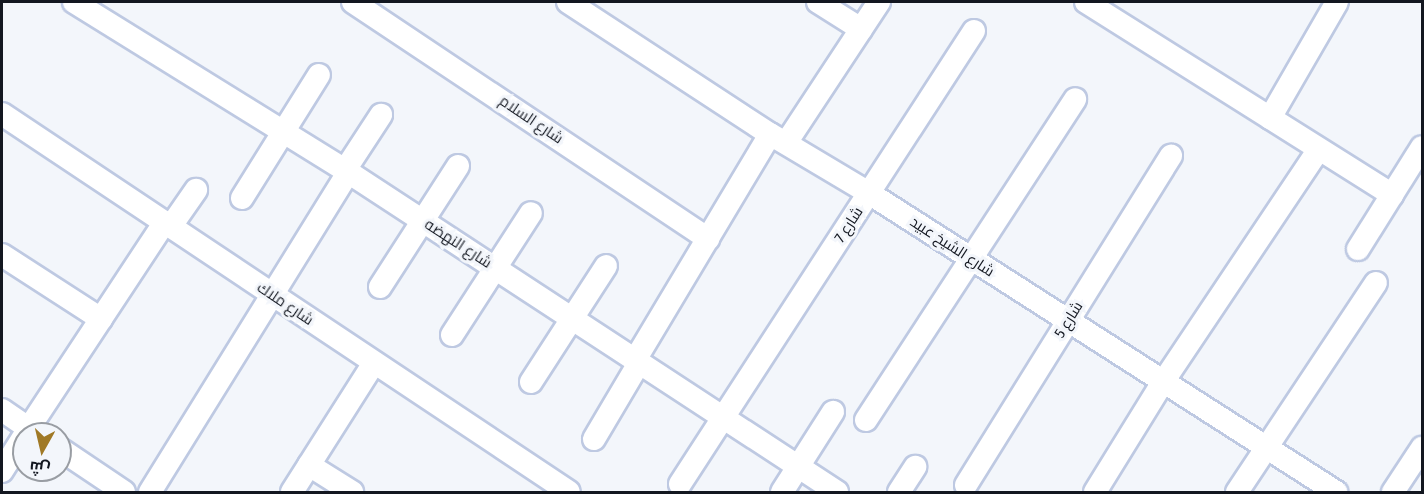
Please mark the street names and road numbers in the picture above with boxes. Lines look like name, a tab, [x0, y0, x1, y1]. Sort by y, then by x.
street label: شارع السلام	[496, 92, 566, 148]
street label: شارع 7	[831, 204, 867, 246]
street label: شارع الشيخ عبيد	[907, 213, 997, 281]
street label: شارع النهضه	[421, 216, 495, 272]
street label: شارع ملاك	[253, 279, 317, 329]
street label: شارع 5	[1051, 298, 1087, 342]

